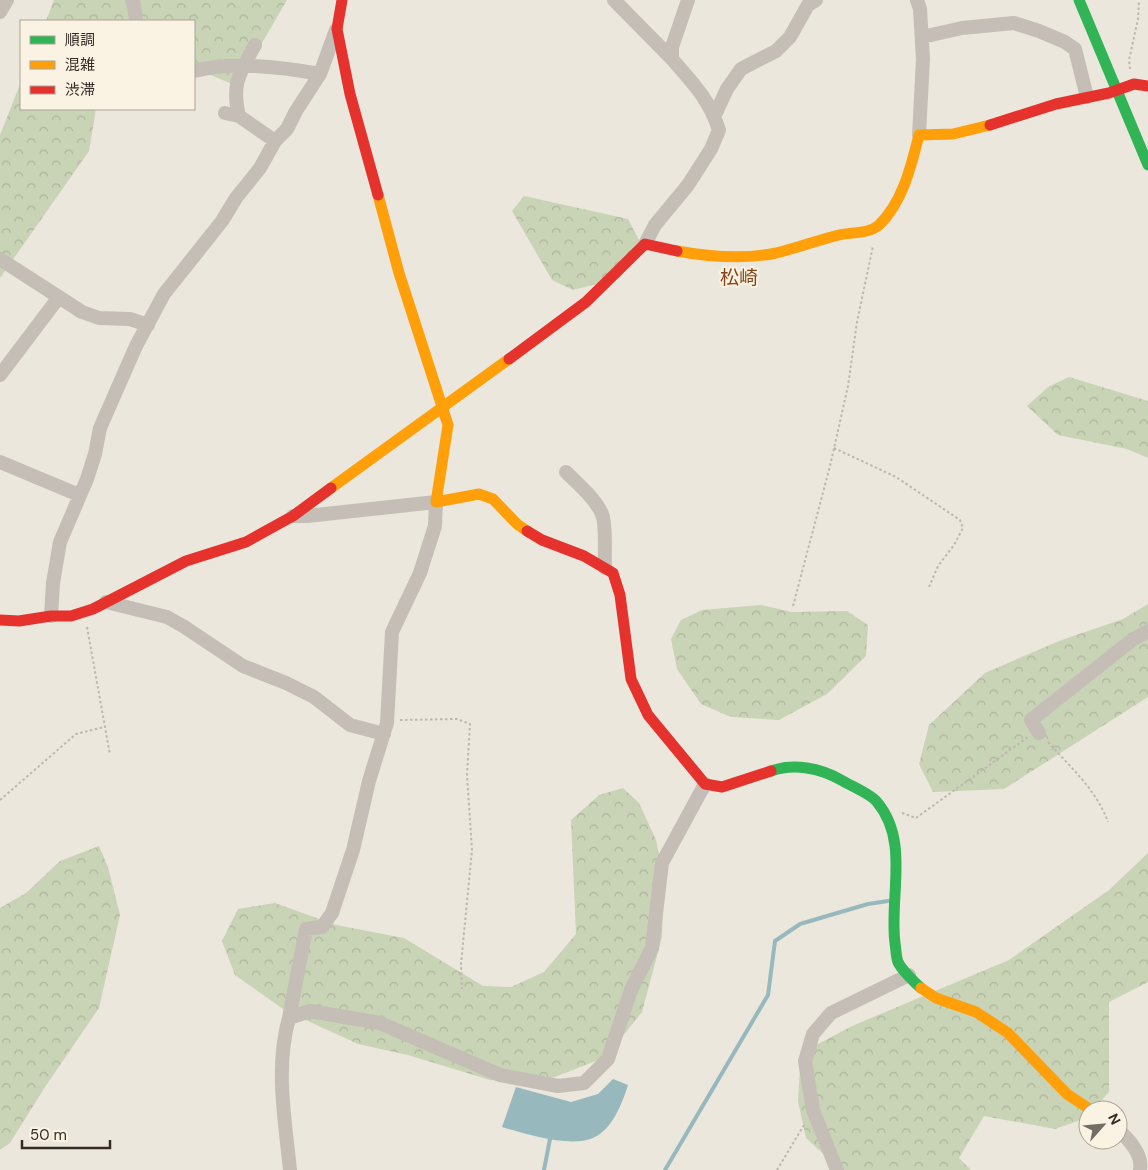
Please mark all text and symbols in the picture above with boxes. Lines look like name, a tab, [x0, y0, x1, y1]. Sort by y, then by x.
legend	[20, 20, 195, 110]
text: 順調	[65, 30, 95, 50]
text: 混雑	[65, 55, 95, 75]
text: 渋滞	[65, 80, 95, 100]
district label: 松崎	[720, 265, 758, 290]
north arrow	[1078, 1100, 1128, 1150]
text: N	[1104, 1110, 1125, 1128]
scale bar	[22, 1118, 110, 1150]
text: 50 m	[30, 1125, 67, 1145]

